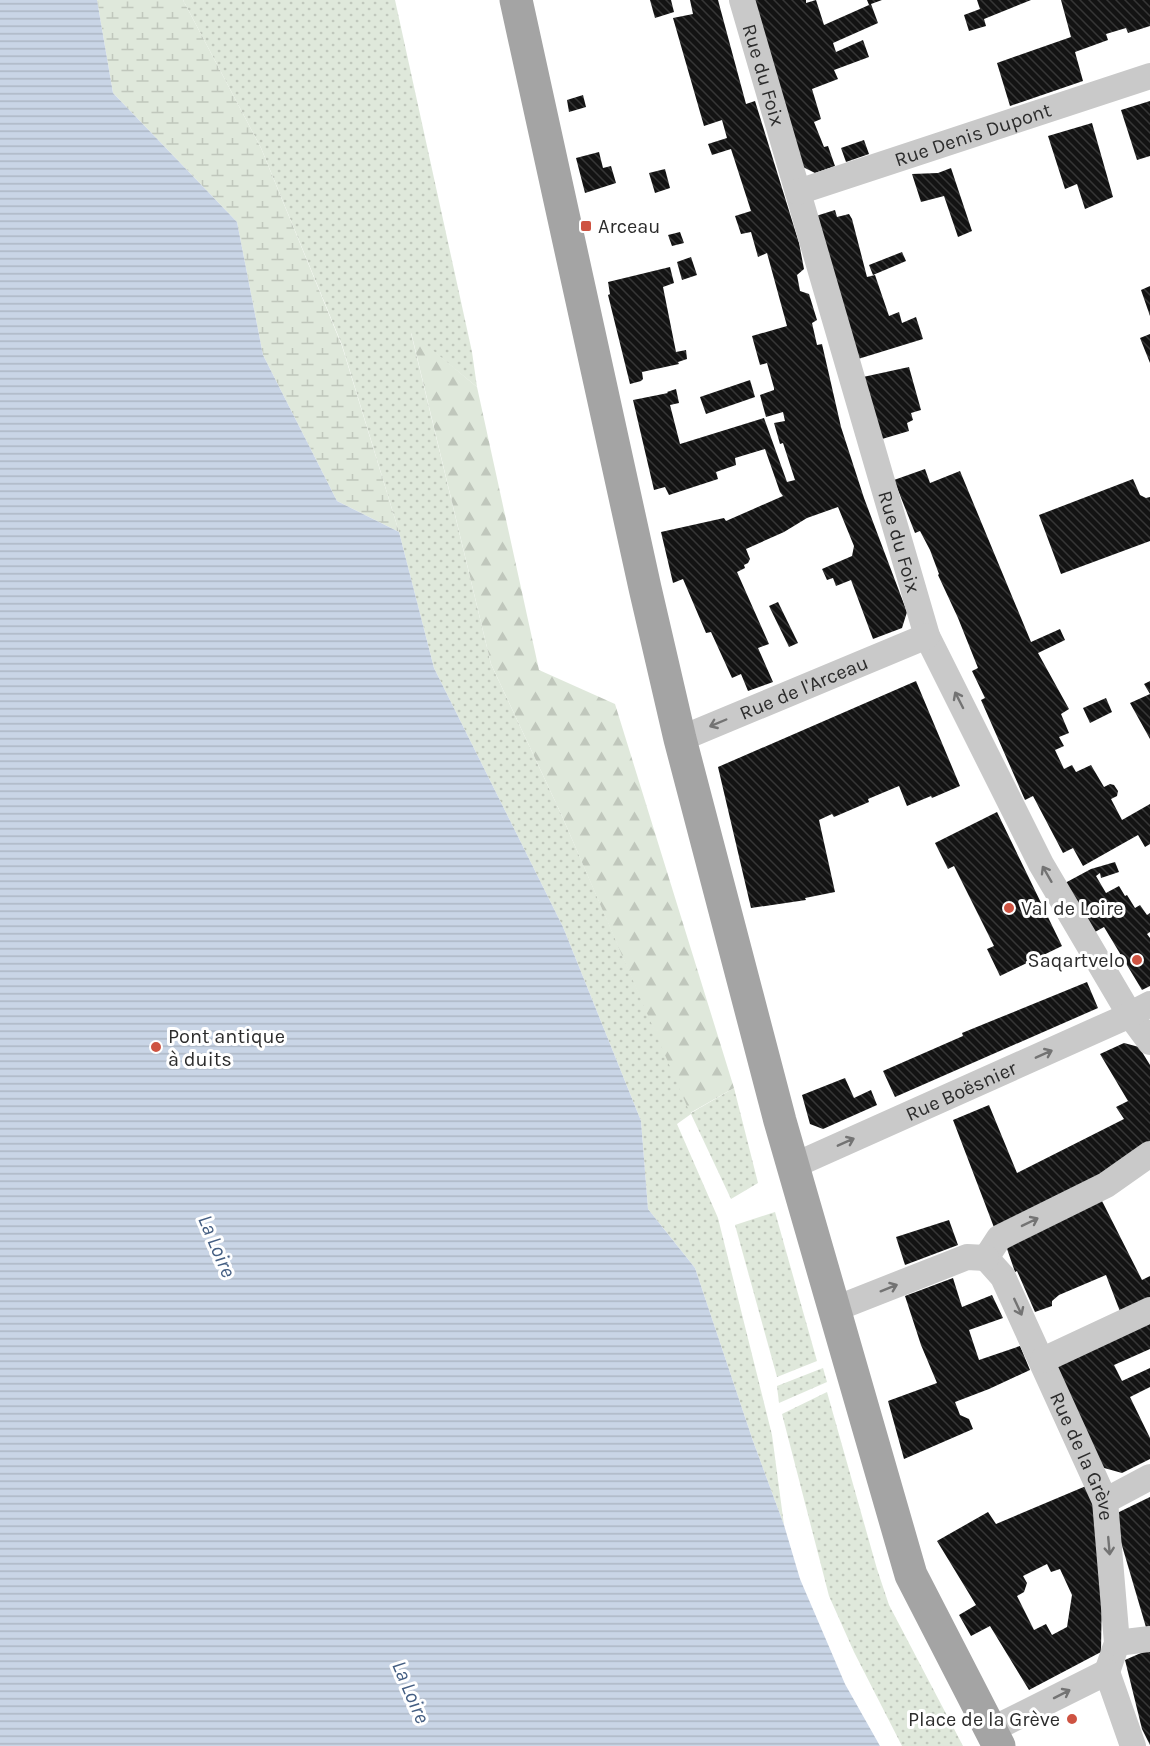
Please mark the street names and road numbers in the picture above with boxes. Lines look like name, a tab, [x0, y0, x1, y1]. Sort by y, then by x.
street label: Rue du Foix	[738, 21, 789, 129]
street label: Rue Denis Dupont	[892, 98, 1055, 171]
street label: Rue du Foix	[873, 488, 925, 595]
street label: Rue de l'Arceau	[736, 651, 872, 725]
street label: Rue Boësnier	[902, 1056, 1021, 1126]
street label: Rue de la Grève	[1045, 1388, 1118, 1522]

